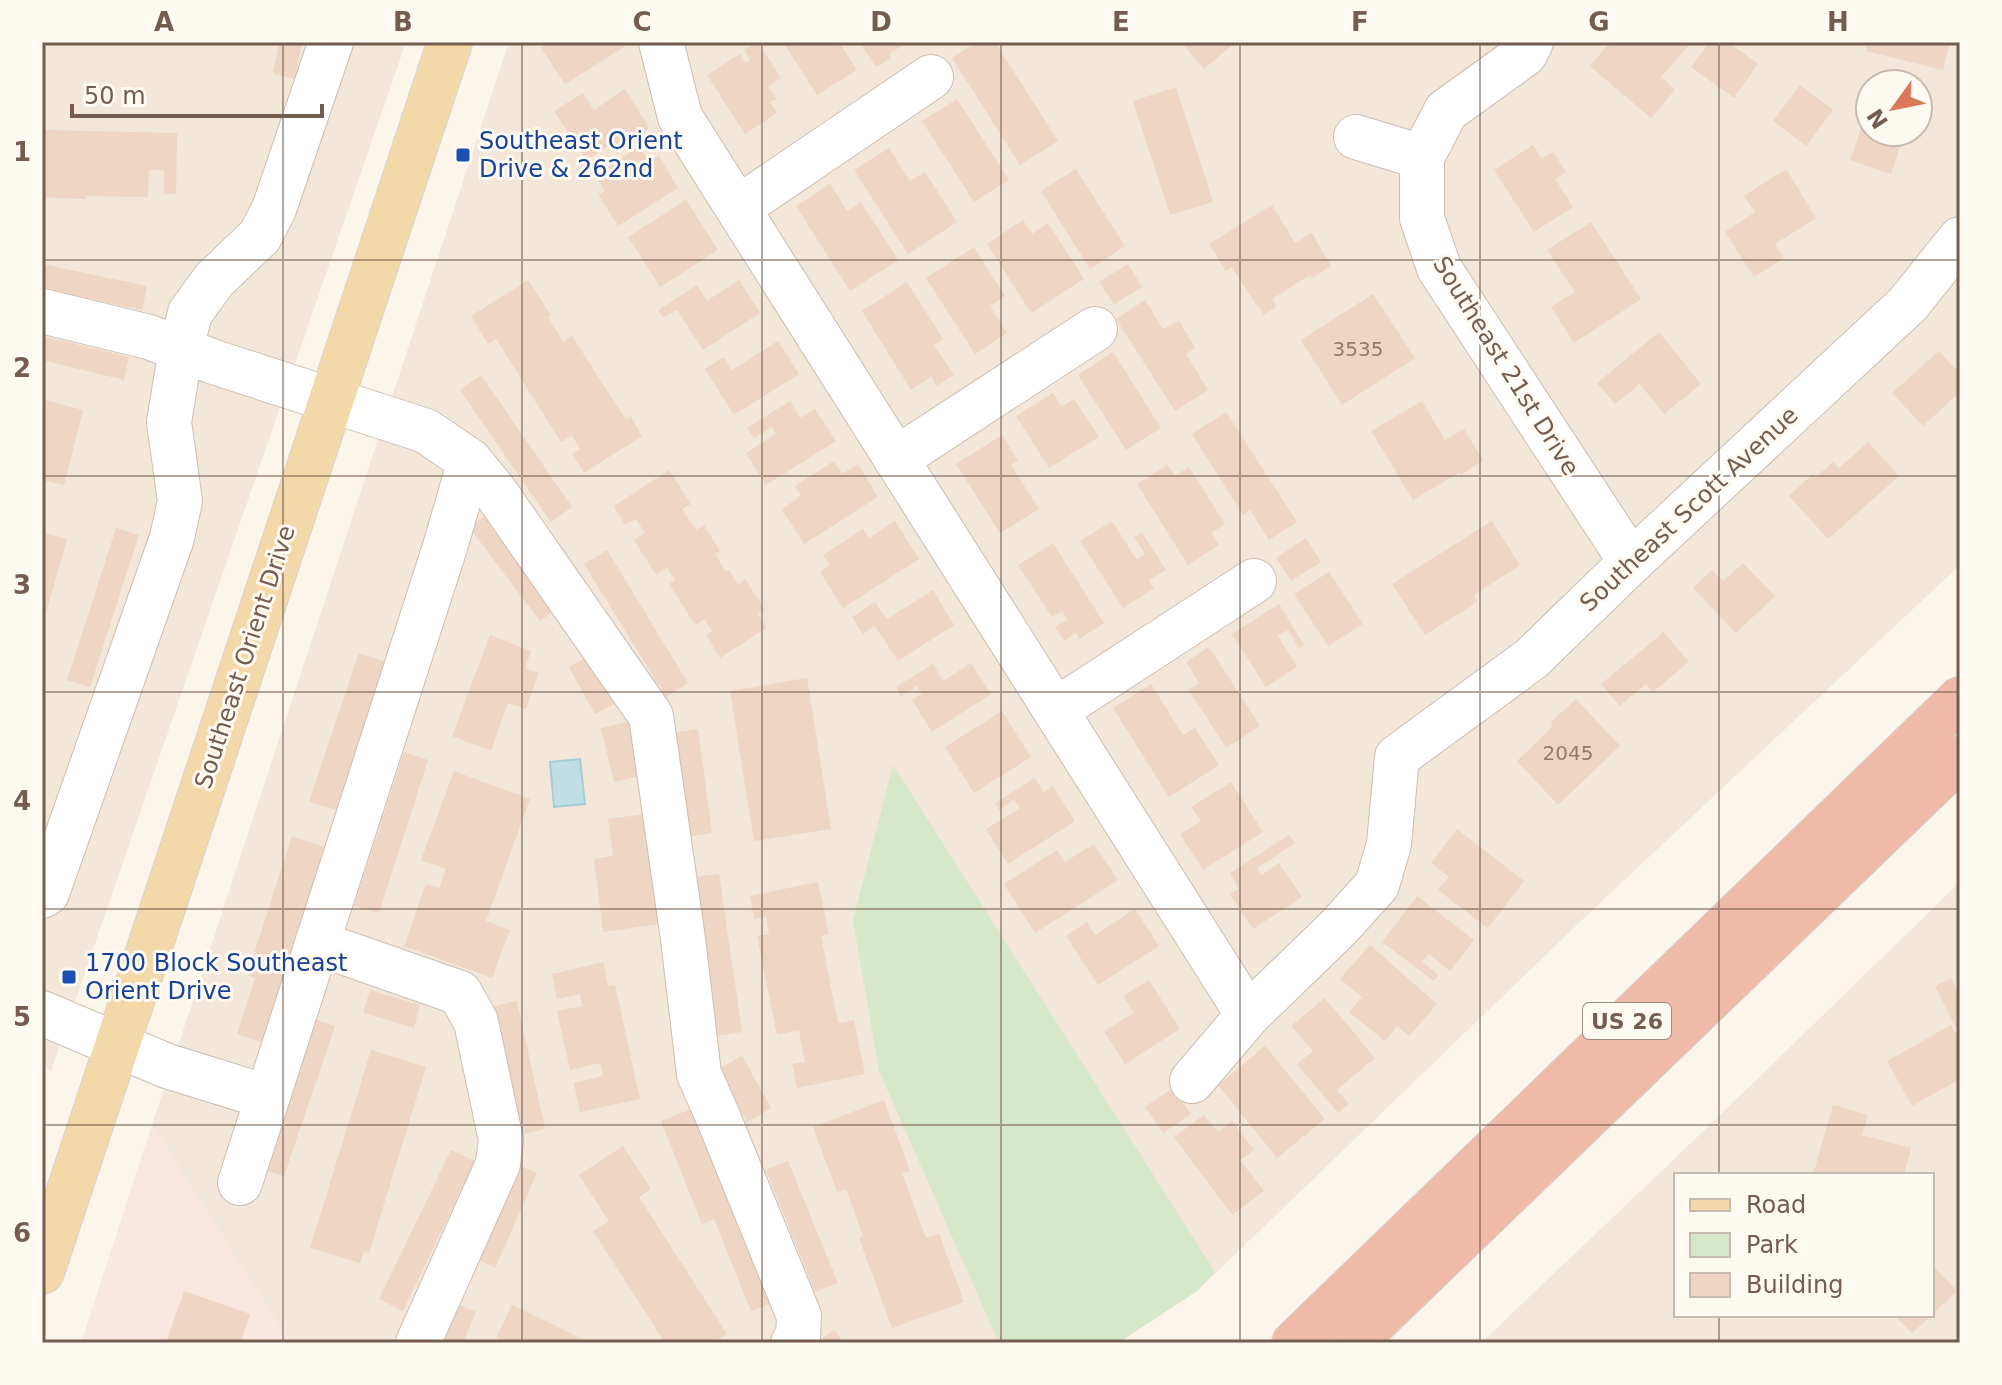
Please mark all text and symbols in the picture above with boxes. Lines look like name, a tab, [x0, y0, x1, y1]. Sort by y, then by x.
text: A	[154, 7, 174, 37]
text: B	[393, 7, 413, 37]
text: C	[632, 7, 652, 37]
text: D	[870, 7, 892, 37]
text: E	[1112, 7, 1130, 37]
text: F	[1351, 7, 1369, 37]
text: G	[1588, 7, 1610, 37]
text: H	[1827, 7, 1849, 37]
scale bar	[72, 68, 322, 118]
north arrow	[1854, 68, 1934, 148]
text: 50 m	[84, 82, 146, 110]
text: N	[1862, 104, 1893, 133]
place label: Southeast Orient Drive & 262nd	[479, 127, 683, 183]
text: 1	[13, 137, 31, 167]
marker: Southeast Orient Drive & 262nd	[454, 146, 472, 164]
street label: Southeast 21st Drive	[1427, 251, 1585, 481]
house number: 3535	[1333, 337, 1383, 361]
text: 2	[13, 353, 31, 383]
street label: Southeast Scott Avenue	[1574, 401, 1804, 617]
street label: Southeast Orient Drive	[189, 522, 301, 792]
text: 3	[13, 570, 31, 600]
house number: 2045	[1543, 741, 1593, 765]
text: 4	[13, 786, 31, 816]
place label: 1700 Block Southeast Orient Drive	[85, 949, 347, 1005]
marker: 1700 Block Southeast Orient Drive	[60, 968, 78, 986]
text: 5	[13, 1002, 31, 1032]
road number: US 26	[1583, 1003, 1671, 1039]
legend	[1674, 1173, 1934, 1317]
text: Road	[1746, 1191, 1806, 1219]
text: 6	[13, 1218, 31, 1248]
text: Park	[1746, 1231, 1798, 1259]
text: Building	[1746, 1271, 1843, 1299]

